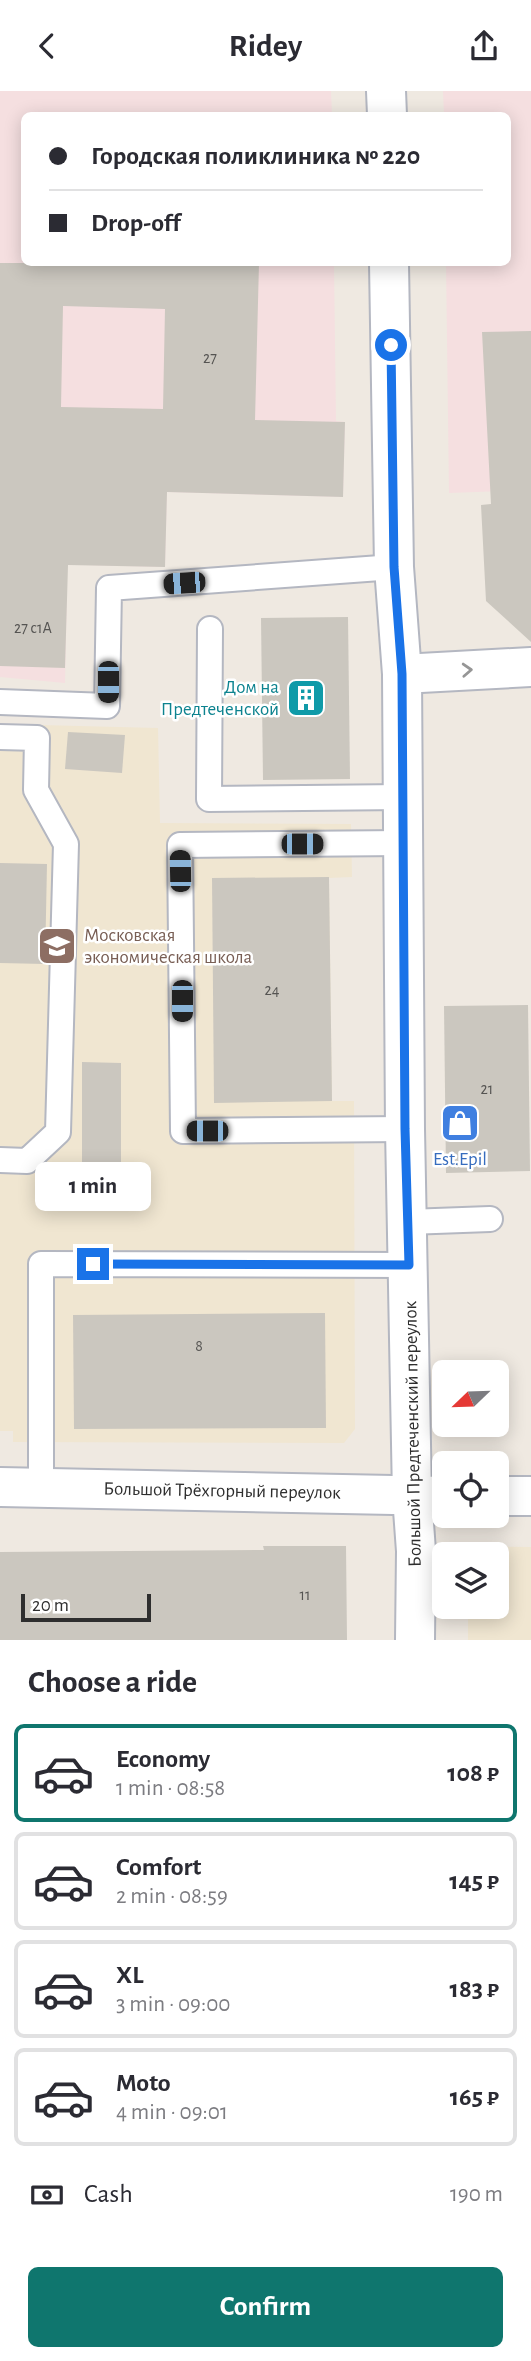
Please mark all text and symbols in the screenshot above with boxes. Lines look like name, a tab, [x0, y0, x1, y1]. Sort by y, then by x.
icon: back	[28, 27, 66, 65]
icon: share	[465, 27, 503, 65]
text: Ridey	[229, 30, 302, 62]
text: Городская поликлиника № 220	[91, 143, 420, 169]
text: Drop-off	[91, 210, 180, 236]
route start	[375, 329, 407, 361]
house number: 27	[203, 350, 217, 366]
car	[163, 571, 206, 595]
house number: 27 с1А	[14, 620, 53, 636]
car	[98, 661, 119, 703]
one-way arrow	[461, 663, 472, 678]
building icon: Дом на Предтеченской	[285, 677, 327, 719]
place label: Дом на Предтеченской	[161, 678, 279, 719]
car	[282, 834, 324, 855]
car	[170, 850, 191, 892]
school or university icon: Московская экономическая школа	[36, 925, 78, 967]
place label: Московская экономическая школа	[84, 926, 253, 967]
car	[172, 980, 193, 1022]
house number: 24	[265, 982, 280, 998]
house number: 21	[481, 1081, 493, 1097]
shop icon: Est.Epil	[439, 1102, 481, 1144]
car	[187, 1121, 229, 1142]
place label: Est.Epil	[433, 1150, 487, 1169]
callout: 1 min	[35, 1163, 151, 1211]
text: 1 min	[69, 1175, 117, 1198]
route end	[77, 1248, 109, 1280]
street label: Большой Предтеченский переулок	[401, 1301, 425, 1567]
house number: 8	[195, 1338, 203, 1354]
north arrow	[432, 1360, 509, 1437]
map controls	[432, 1360, 509, 1619]
button: locate	[432, 1451, 509, 1528]
street label: Большой Трёхгорный переулок	[103, 1479, 341, 1503]
button: layers	[432, 1542, 509, 1619]
house number: 11	[299, 1587, 311, 1603]
scale bar	[21, 1591, 150, 1623]
text: 20 m	[32, 1596, 69, 1615]
text: Choose a ride	[28, 1666, 197, 1698]
icon: car	[32, 1742, 95, 1805]
text: Economy	[116, 1746, 210, 1772]
text: 108 ₽	[447, 1760, 499, 1786]
text: 1 min · 08:58	[116, 1777, 225, 1800]
icon: car	[32, 1850, 95, 1913]
text: Comfort	[116, 1854, 201, 1880]
text: 145 ₽	[449, 1868, 499, 1894]
text: 2 min · 08:59	[116, 1885, 228, 1908]
icon: car	[32, 1958, 95, 2021]
text: XL	[116, 1962, 143, 1988]
text: 183 ₽	[450, 1976, 499, 2002]
text: 3 min · 09:00	[116, 1993, 230, 2016]
icon: car	[32, 2066, 95, 2129]
text: Moto	[116, 2070, 171, 2096]
text: 165 ₽	[450, 2084, 499, 2110]
text: 4 min · 09:01	[116, 2101, 228, 2124]
icon: cash	[28, 2176, 66, 2214]
text: Cash	[84, 2181, 133, 2207]
text: 190 m	[450, 2183, 503, 2206]
button: Confirm	[28, 2267, 503, 2347]

